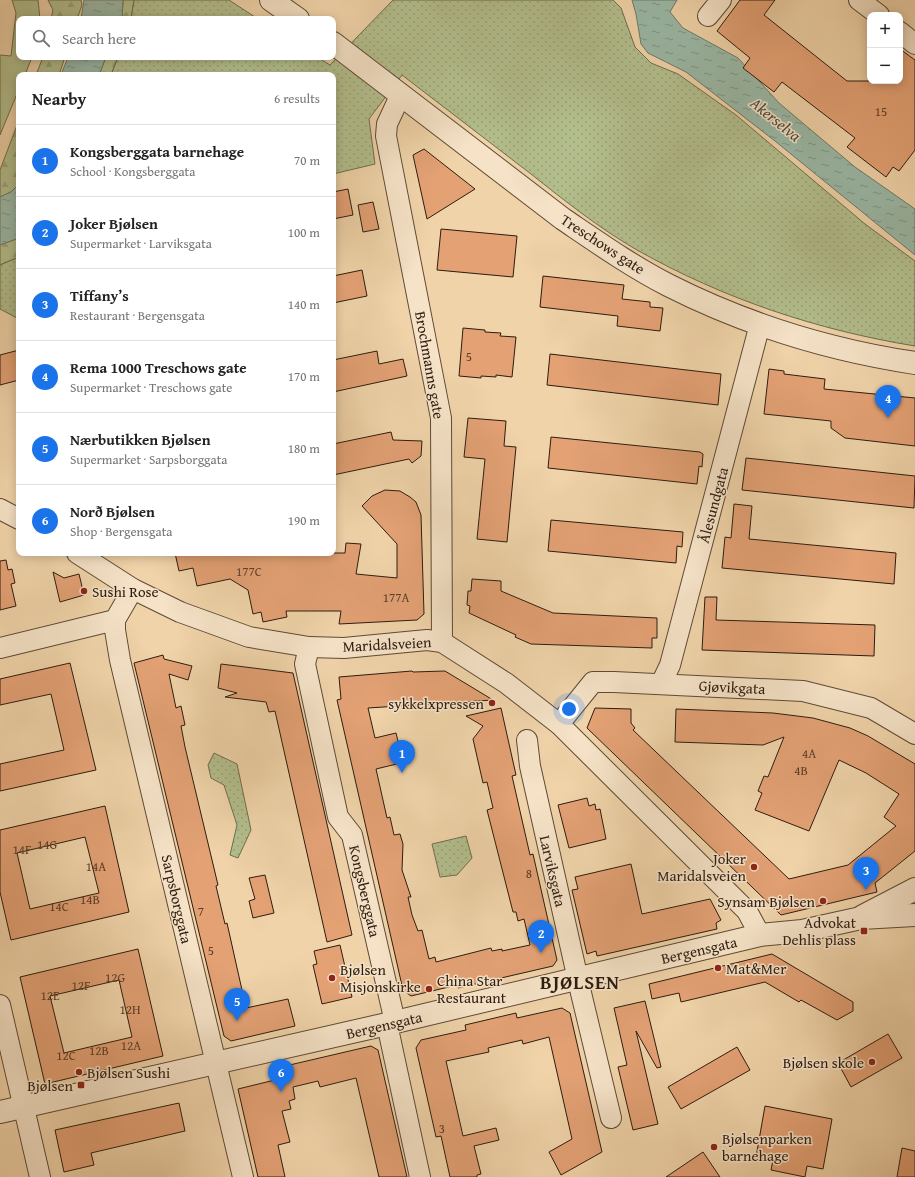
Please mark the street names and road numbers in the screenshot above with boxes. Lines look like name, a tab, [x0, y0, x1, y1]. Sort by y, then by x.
street label: Treschows gate	[557, 209, 649, 279]
street label: Brochmanns gate	[410, 309, 450, 421]
street label: Ålesundgata	[693, 465, 733, 545]
street label: Maridalsveien	[342, 631, 432, 657]
street label: Gjøvikgata	[698, 675, 766, 699]
street label: Larviksgata	[535, 833, 571, 909]
street label: Kongsberggata	[344, 843, 386, 939]
street label: Sarpsborggata	[157, 852, 197, 946]
street label: Bergensgata	[659, 931, 739, 969]
street label: Bergensgata	[344, 1006, 424, 1044]

